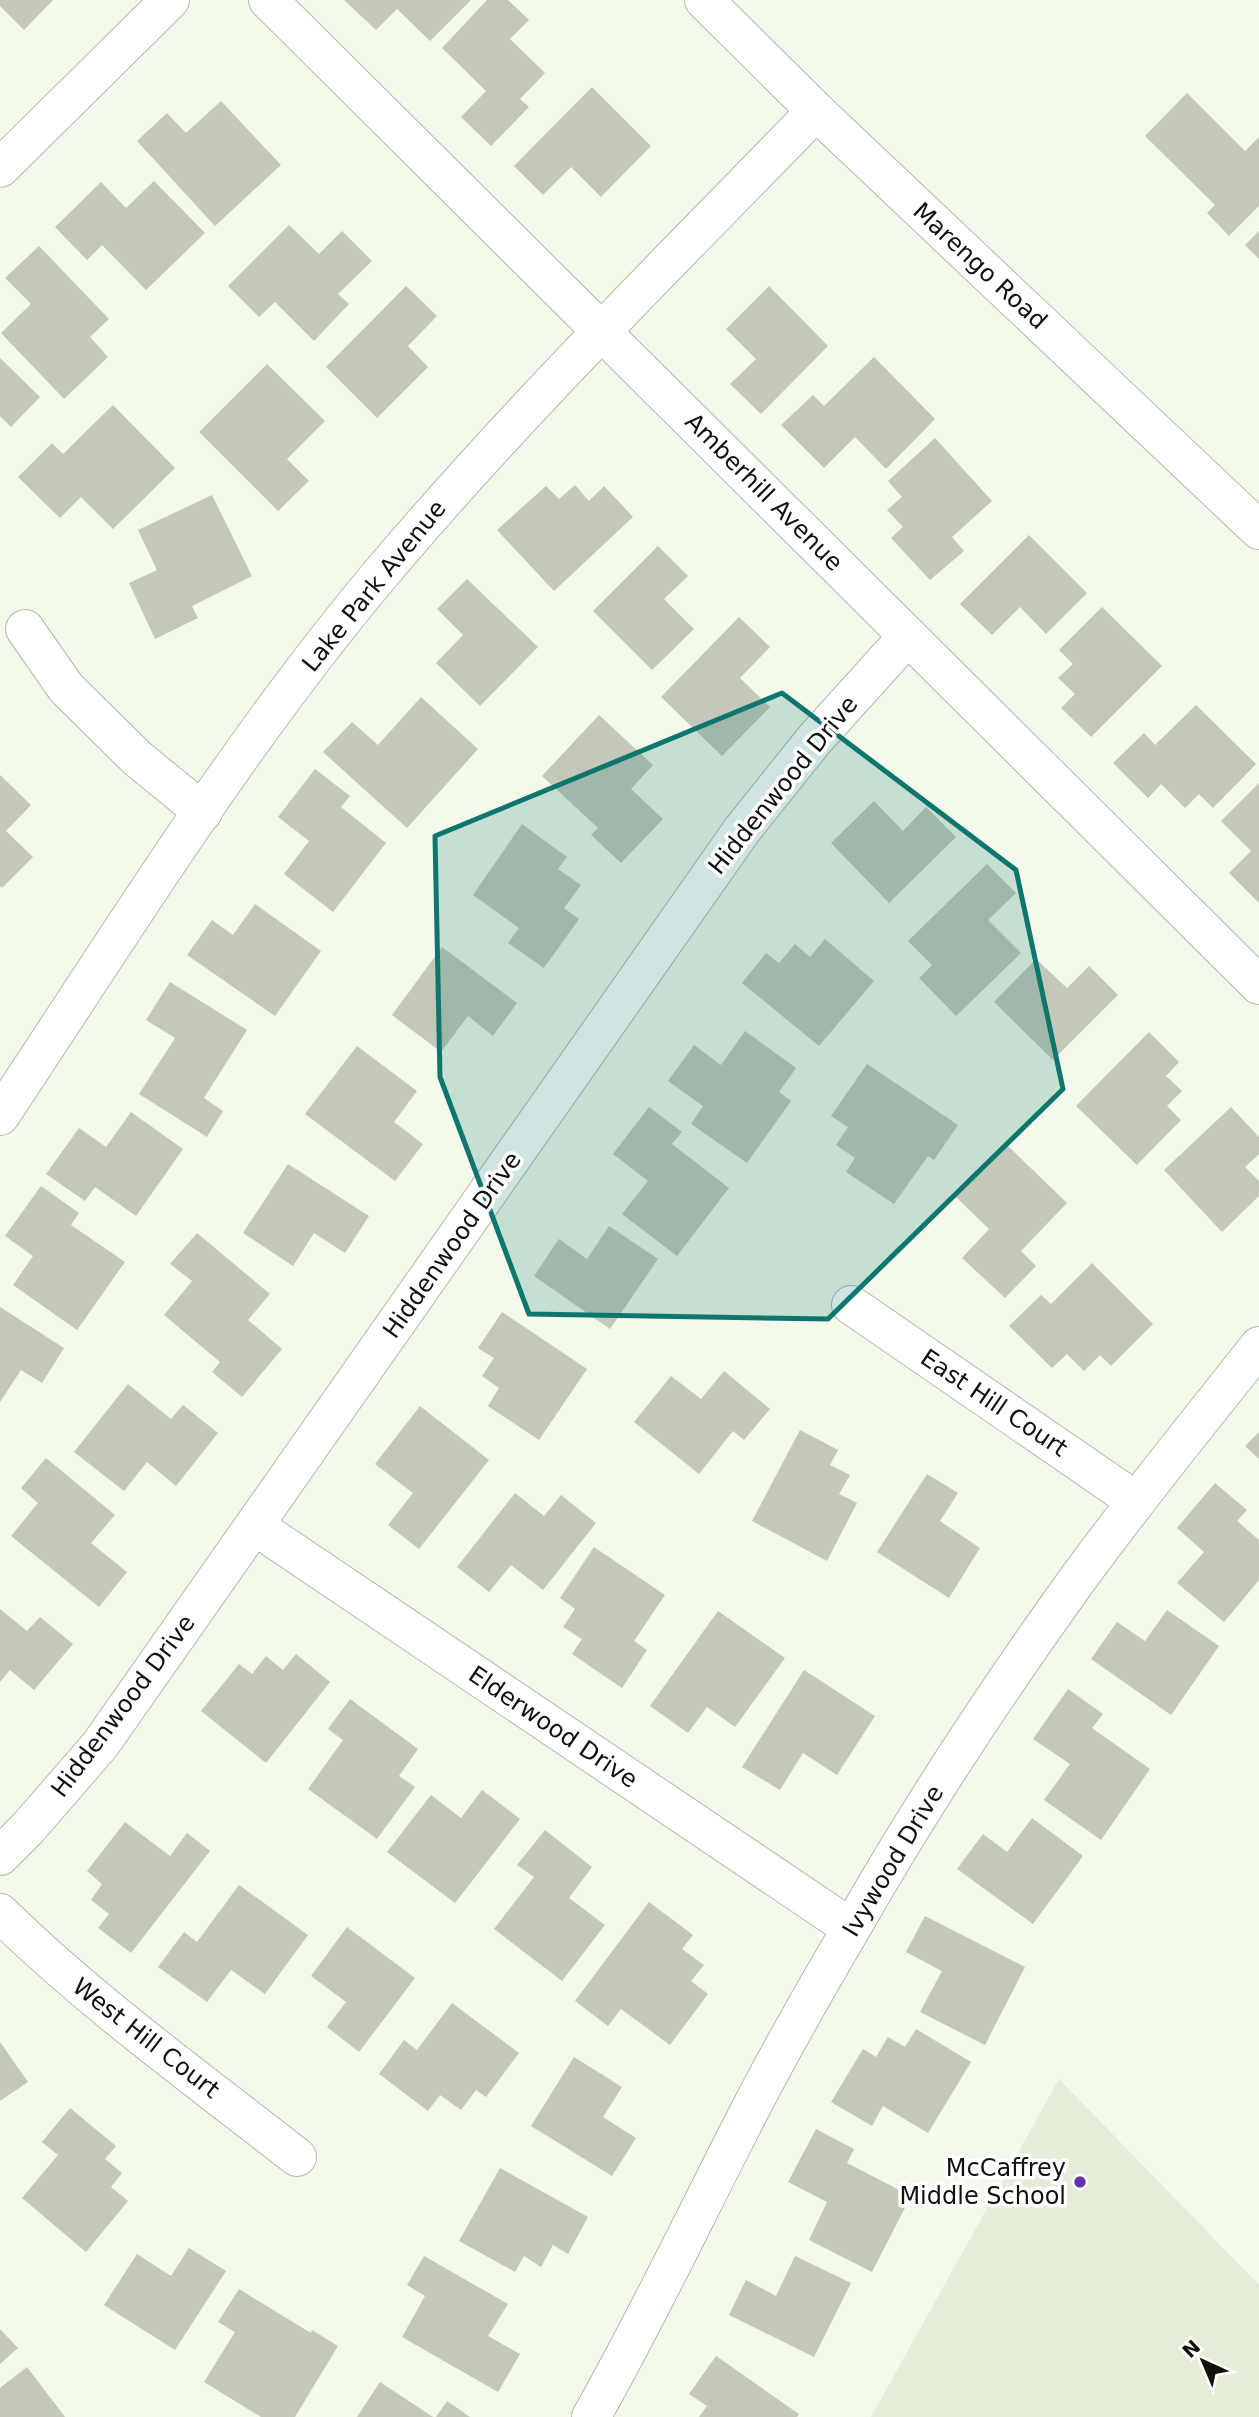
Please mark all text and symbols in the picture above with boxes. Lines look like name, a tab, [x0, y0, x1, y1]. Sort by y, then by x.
street label: Marengo Road	[907, 197, 1053, 335]
street label: Amberhill Avenue	[679, 407, 849, 577]
street label: Lake Park Avenue	[296, 495, 452, 677]
street label: Hiddenwood Drive	[703, 690, 863, 880]
street label: Hiddenwood Drive	[377, 1146, 527, 1344]
street label: East Hill Court	[915, 1344, 1073, 1462]
street label: Hiddenwood Drive	[45, 1609, 201, 1803]
street label: Elderwood Drive	[463, 1660, 643, 1794]
street label: Ivywood Drive	[837, 1780, 949, 1942]
street label: West Hill Court	[67, 1972, 225, 2104]
place label: McCaffrey Middle School	[899, 2154, 1066, 2210]
marker: McCaffrey Middle School	[1072, 2174, 1088, 2190]
north arrow	[1168, 2326, 1238, 2396]
text: N	[1178, 2335, 1205, 2362]

